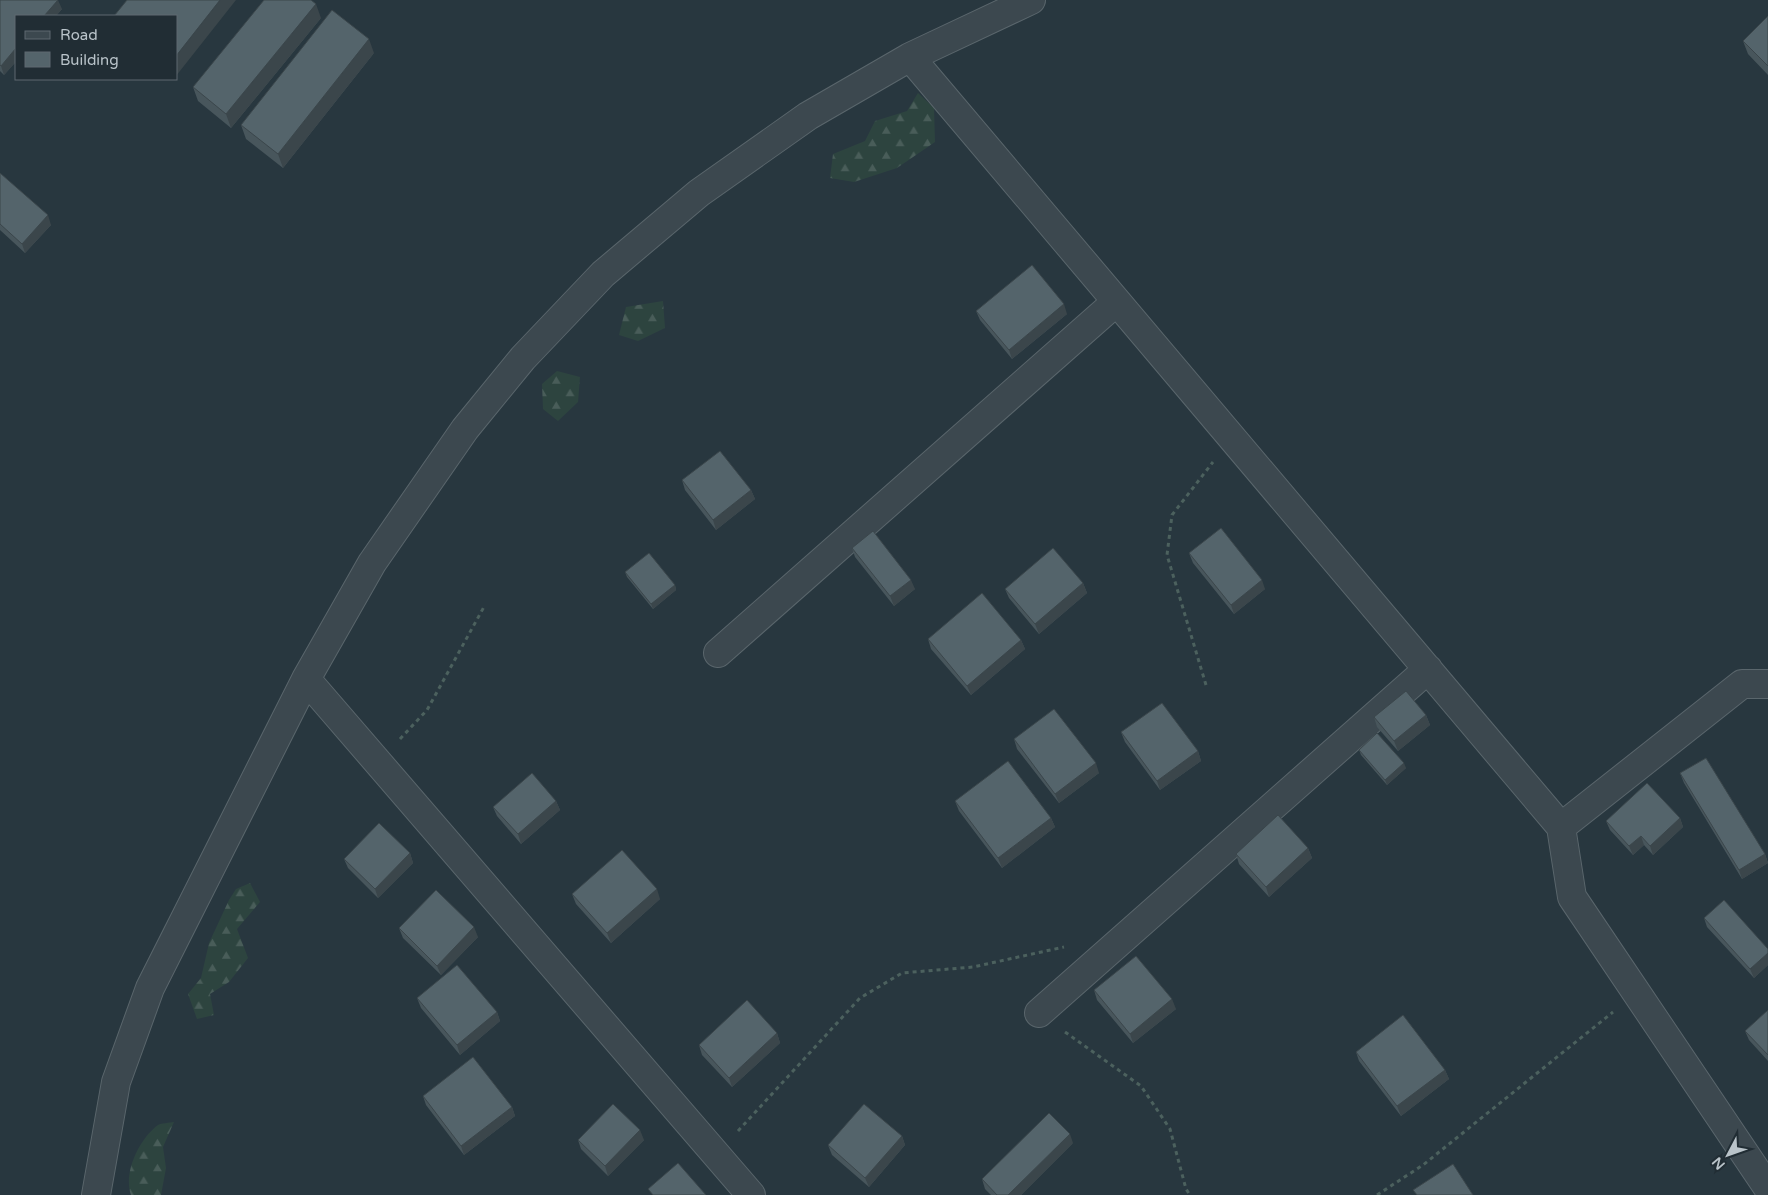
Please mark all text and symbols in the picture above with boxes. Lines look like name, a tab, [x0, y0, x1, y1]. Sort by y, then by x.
legend	[15, 15, 178, 80]
text: Road	[60, 26, 98, 44]
text: Building	[60, 51, 119, 69]
north arrow	[1703, 1130, 1753, 1180]
text: N	[1708, 1153, 1729, 1173]

